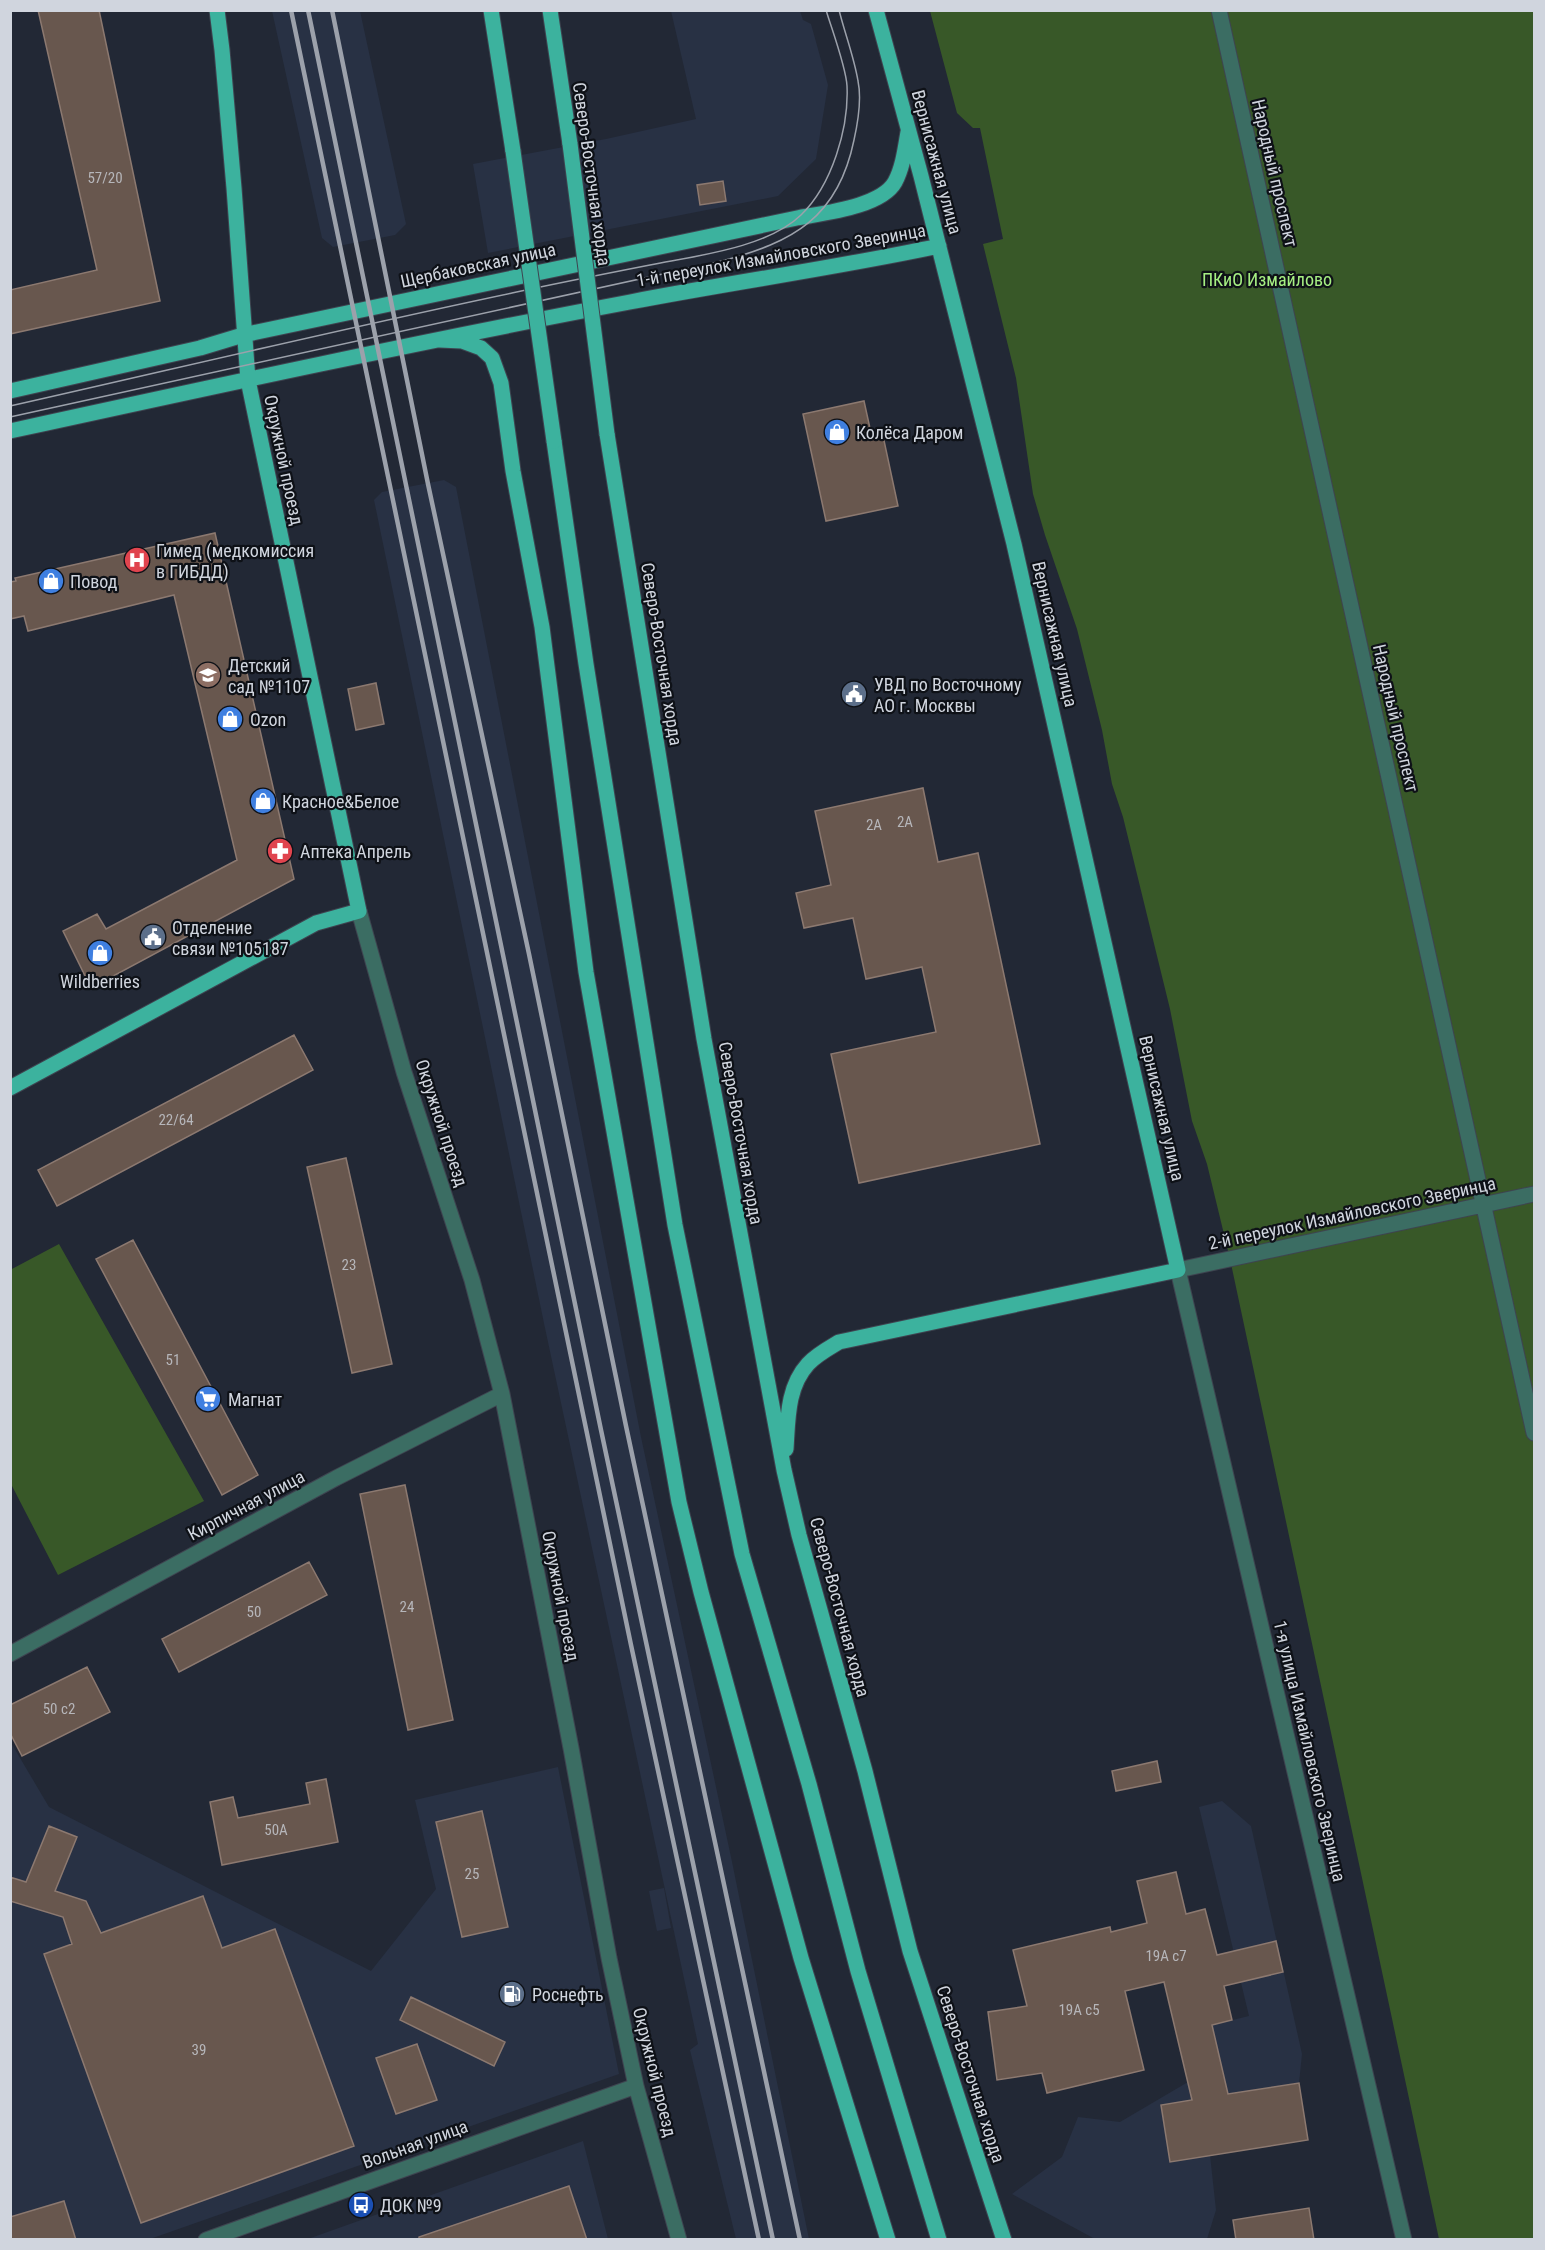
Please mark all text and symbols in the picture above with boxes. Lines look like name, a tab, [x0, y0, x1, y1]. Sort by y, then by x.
street label: Северо-Восточная хорда	[569, 81, 615, 267]
street label: Вернисажная улица	[908, 88, 966, 236]
street label: Народный проспект	[1248, 97, 1302, 249]
house number: 57/20	[87, 169, 123, 187]
street label: 1-й переулок Измайловского Зверинца	[635, 219, 927, 291]
street label: Щербаковская улица	[398, 238, 558, 292]
park label: ПКиО Измайлово	[1202, 269, 1332, 290]
street label: Окружной проезд	[260, 393, 308, 527]
shop icon: Колёса Даром	[822, 417, 852, 447]
place label: Колёса Даром	[856, 422, 963, 443]
place label: Гимед (медкомиссия в ГИБДД)	[156, 540, 314, 583]
hospital icon: Гимед (медкомиссия в ГИБДД)	[122, 545, 152, 575]
street label: Вернисажная улица	[1028, 559, 1082, 709]
street label: Северо-Восточная хорда	[637, 561, 687, 747]
shop icon: Повод	[36, 566, 66, 596]
place label: Повод	[70, 571, 118, 592]
street label: Народный проспект	[1369, 642, 1423, 794]
place label: Детский сад №1107	[228, 655, 310, 697]
school or university icon: Детский сад №1107	[193, 660, 223, 690]
place label: УВД по Восточному АО г. Москвы	[874, 674, 1022, 716]
public building icon: УВД по Восточному АО г. Москвы	[839, 679, 869, 709]
shop icon: Ozon	[215, 704, 245, 734]
place label: Ozon	[250, 709, 286, 730]
shop icon: Красное&Белое	[248, 786, 278, 816]
place label: Красное&Белое	[282, 791, 399, 812]
house number: 2А	[897, 813, 913, 831]
house number: 2А	[866, 816, 882, 834]
pharmacy icon: Аптека Апрель	[265, 836, 295, 866]
place label: Аптека Апрель	[300, 841, 411, 862]
place label: Отделение связи №105187	[172, 917, 289, 959]
public building icon: Отделение связи №105187	[138, 922, 168, 952]
shop icon: Wildberries	[85, 938, 115, 968]
place label: Wildberries	[60, 971, 140, 992]
street label: Вернисажная улица	[1135, 1033, 1189, 1183]
street label: Северо-Восточная хорда	[715, 1040, 767, 1226]
street label: Окружной проезд	[412, 1057, 473, 1190]
house number: 22/64	[158, 1111, 194, 1129]
street label: 2-й переулок Измайловского Зверинца	[1206, 1172, 1498, 1254]
house number: 23	[342, 1256, 356, 1274]
house number: 51	[166, 1351, 180, 1369]
supermarket icon: Магнат	[193, 1384, 223, 1414]
place label: Магнат	[228, 1389, 283, 1410]
street label: Кирпичная улица	[184, 1465, 308, 1545]
street label: Северо-Восточная хорда	[806, 1515, 874, 1699]
street label: Окружной проезд	[538, 1529, 584, 1663]
house number: 24	[400, 1598, 414, 1616]
house number: 50	[247, 1603, 261, 1621]
street label: 1-я улица Измайловского Зверинца	[1270, 1618, 1350, 1884]
house number: 50 с2	[43, 1700, 75, 1718]
house number: 50А	[264, 1821, 288, 1839]
house number: 25	[465, 1865, 479, 1883]
house number: 19А с7	[1145, 1947, 1187, 1965]
fuel station icon: Роснефть	[497, 1979, 527, 2009]
street label: Северо-Восточная хорда	[932, 1983, 1010, 2165]
place label: Роснефть	[532, 1984, 604, 2005]
house number: 19А с5	[1058, 2001, 1100, 2019]
street label: Окружной проезд	[629, 2005, 681, 2139]
house number: 39	[192, 2041, 206, 2059]
street label: Вольная улица	[359, 2115, 471, 2173]
bus stop icon: ДОК №9	[346, 2190, 376, 2220]
place label: ДОК №9	[380, 2195, 442, 2216]

